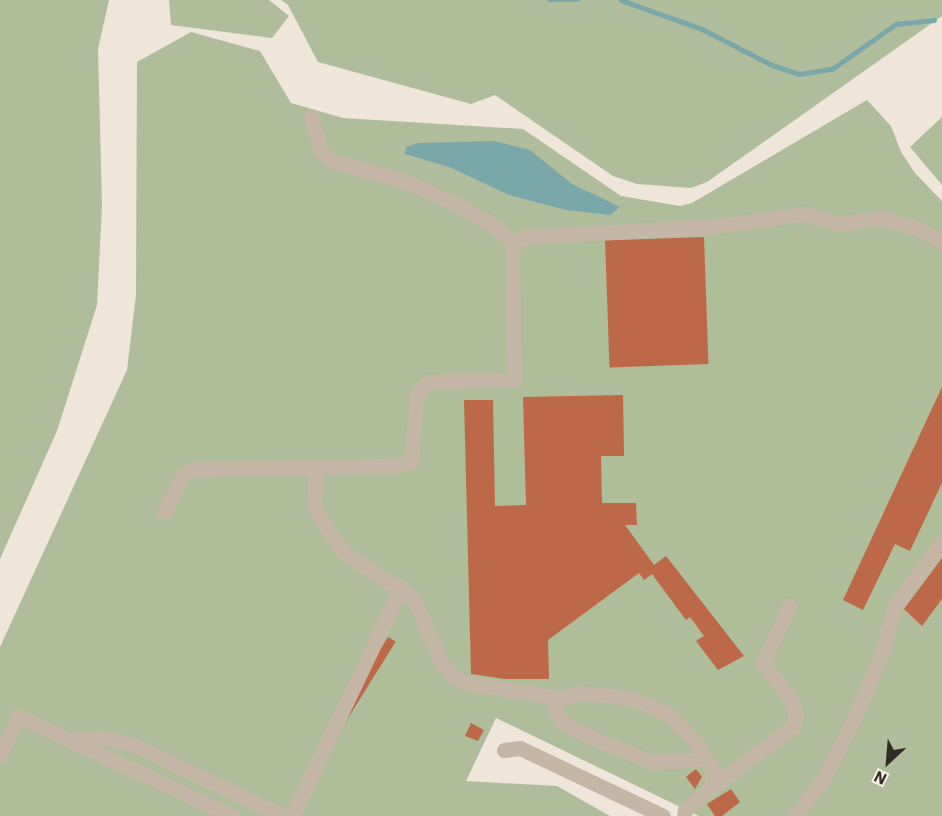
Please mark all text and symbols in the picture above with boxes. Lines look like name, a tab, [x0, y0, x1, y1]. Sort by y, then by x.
north arrow	[858, 732, 918, 792]
text: N	[871, 767, 890, 790]

